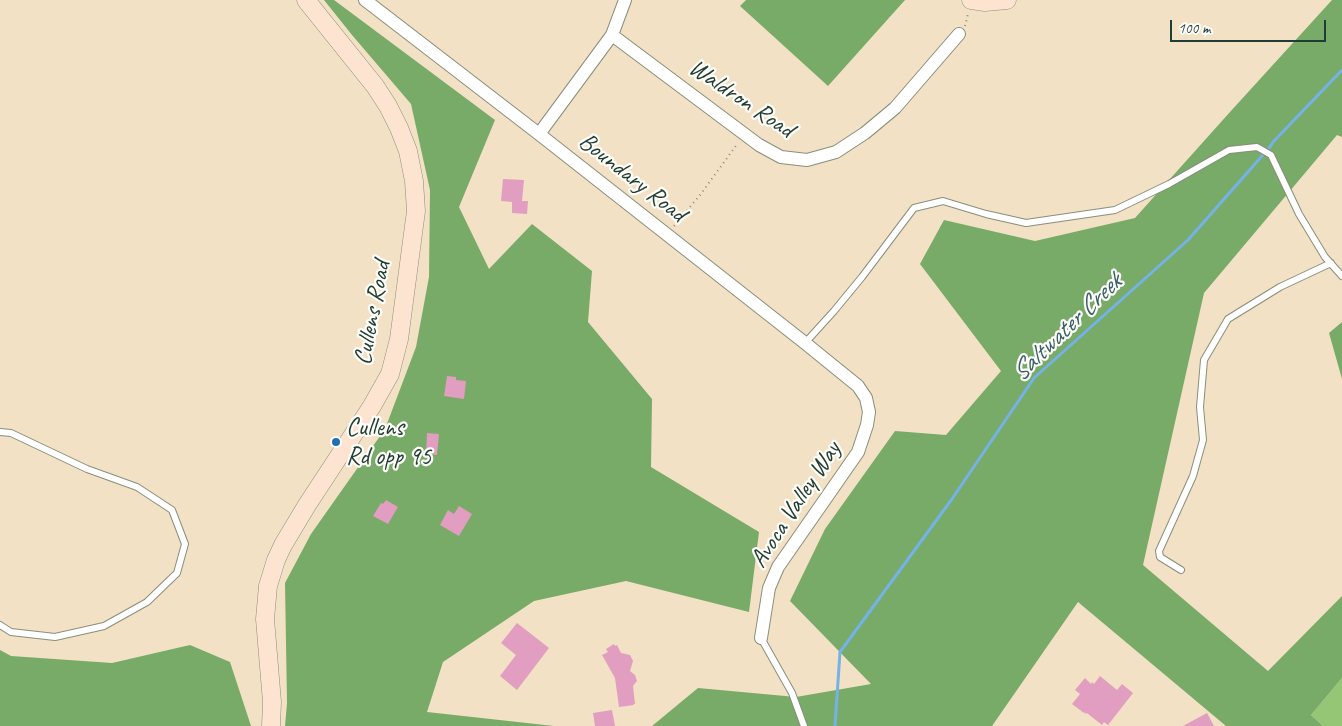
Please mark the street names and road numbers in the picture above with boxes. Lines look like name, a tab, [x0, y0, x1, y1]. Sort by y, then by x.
street label: Waldron Road	[683, 53, 799, 145]
street label: Boundary Road	[572, 127, 692, 229]
street label: Cullens Road	[348, 258, 398, 368]
street label: Avoca Valley Way	[744, 436, 848, 574]

